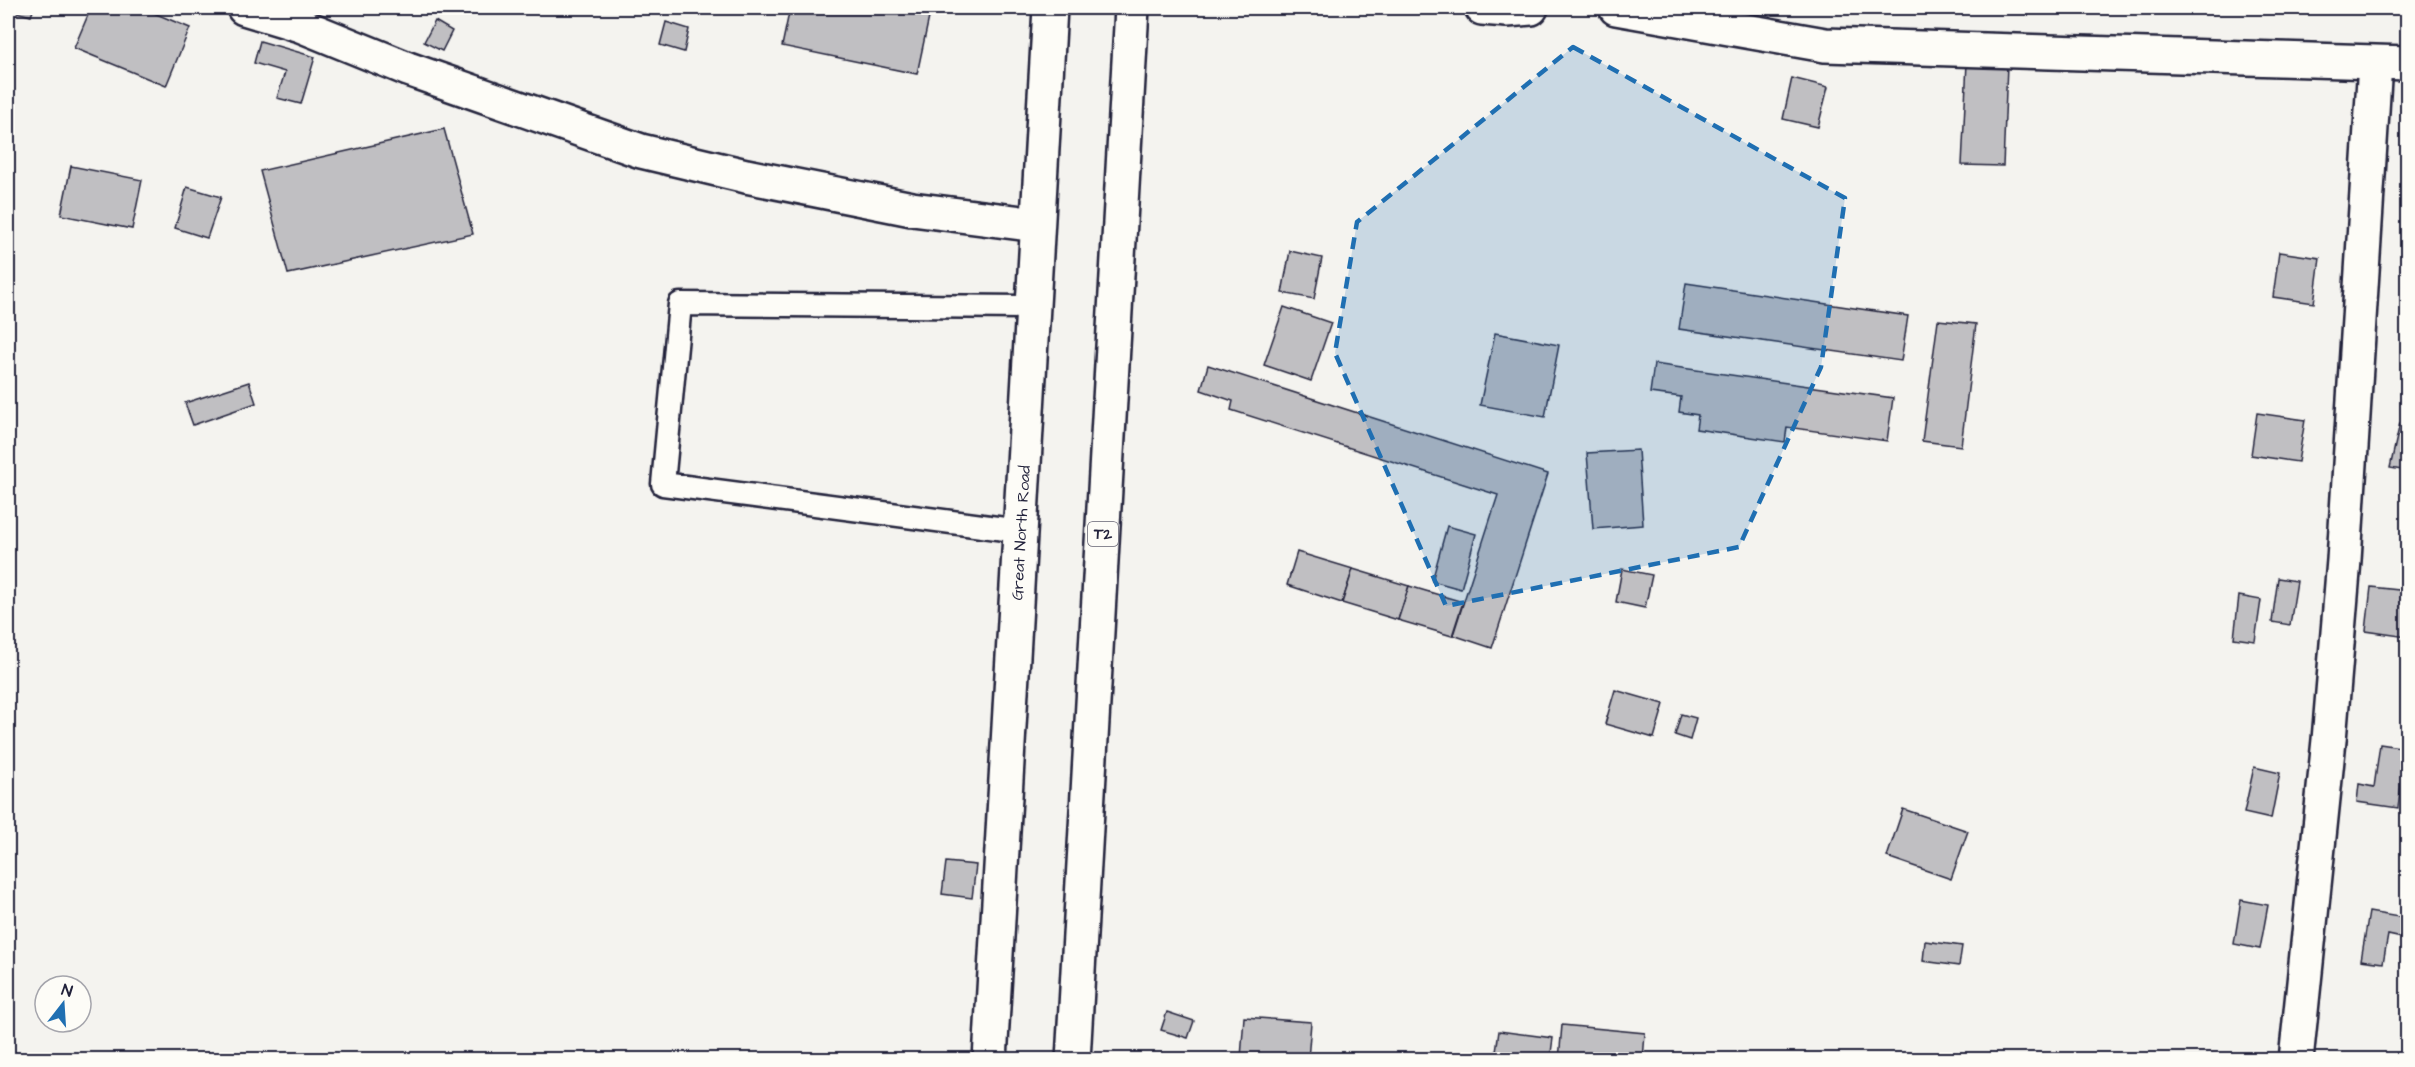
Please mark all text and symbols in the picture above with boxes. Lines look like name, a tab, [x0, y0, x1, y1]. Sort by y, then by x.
street label: Great North Road	[1006, 465, 1036, 601]
road number: T2	[1088, 522, 1118, 546]
north arrow	[33, 974, 93, 1034]
text: N	[59, 979, 75, 1003]

